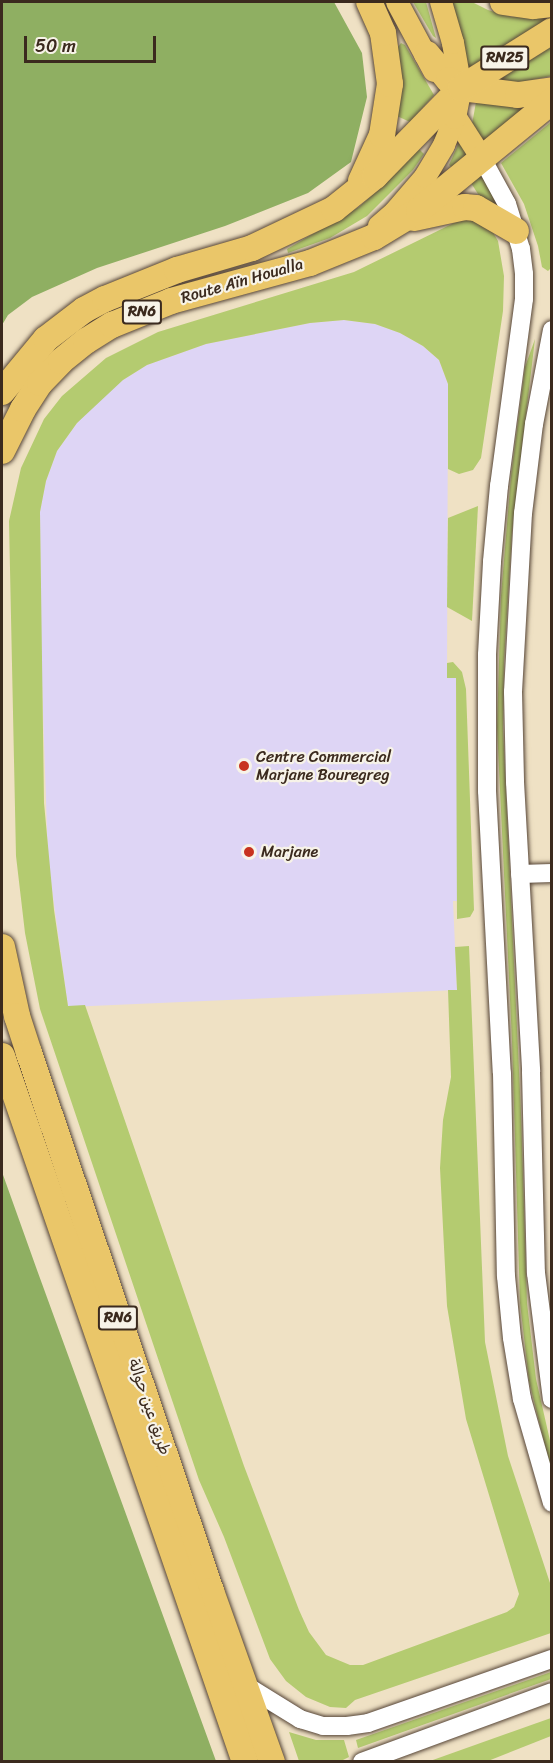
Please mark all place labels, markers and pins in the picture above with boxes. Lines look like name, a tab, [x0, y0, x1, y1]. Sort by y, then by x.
place label: Centre Commercial Marjane Bouregreg	[256, 747, 391, 785]
marker: Centre Commercial Marjane Bouregreg	[237, 759, 251, 773]
place label: Marjane	[261, 842, 318, 862]
marker: Marjane	[242, 845, 256, 859]

